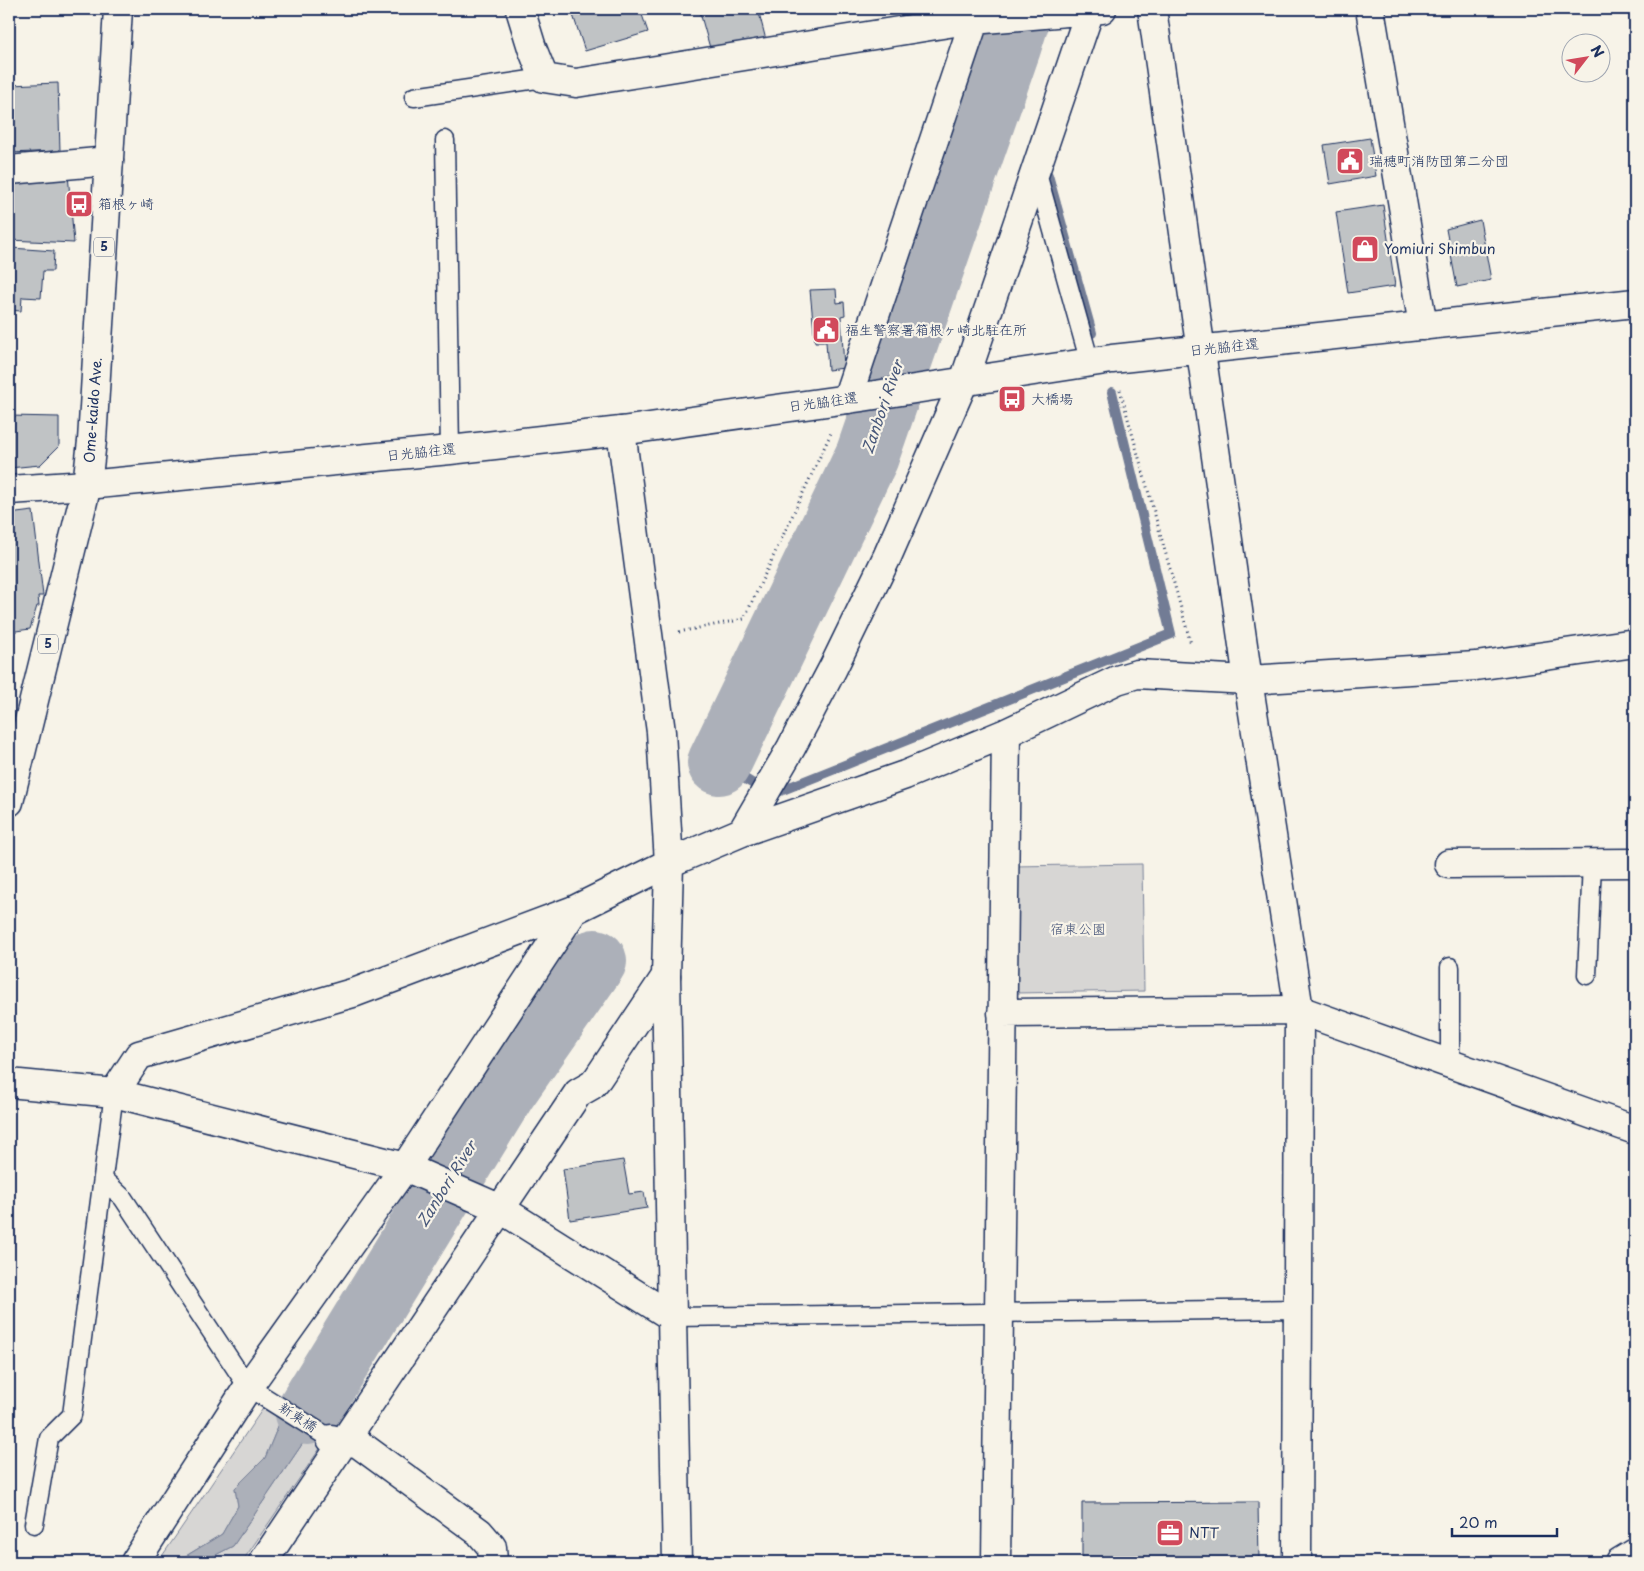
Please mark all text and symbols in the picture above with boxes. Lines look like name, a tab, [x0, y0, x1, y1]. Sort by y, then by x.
north arrow	[1562, 32, 1612, 82]
text: N	[1586, 41, 1609, 61]
public building icon: 瑞穂町消防団第二分団	[1335, 146, 1365, 176]
place label: 瑞穂町消防団第二分団	[1369, 150, 1509, 171]
bus stop icon: 箱根ヶ崎	[64, 189, 94, 219]
place label: 箱根ヶ崎	[98, 193, 154, 214]
shop icon: Yomiuri Shimbun	[1350, 234, 1380, 264]
road number: 5	[94, 238, 114, 256]
place label: Yomiuri Shimbun	[1384, 238, 1496, 259]
public building icon: 福生警察署箱根ヶ崎北駐在所	[811, 315, 841, 345]
place label: 福生警察署箱根ヶ崎北駐在所	[845, 319, 1027, 340]
street label: 日光脇往還	[1188, 332, 1260, 361]
water label: Zanbori River	[855, 355, 909, 456]
street label: Ome-kaido Ave.	[78, 356, 107, 464]
bus stop icon: 大橋場	[997, 384, 1027, 414]
street label: 日光脇往還	[787, 386, 859, 417]
place label: 大橋場	[1031, 388, 1073, 409]
street label: 日光脇往還	[385, 437, 457, 466]
road number: 5	[38, 634, 58, 654]
park label: 宿東公園	[1050, 918, 1106, 939]
water label: Zanbori River	[410, 1134, 482, 1231]
street label: 新東橋	[275, 1396, 322, 1437]
scale bar	[1452, 1506, 1556, 1538]
text: 20 m	[1459, 1510, 1498, 1533]
office icon: NTT	[1155, 1518, 1185, 1548]
place label: NTT	[1189, 1522, 1219, 1543]

